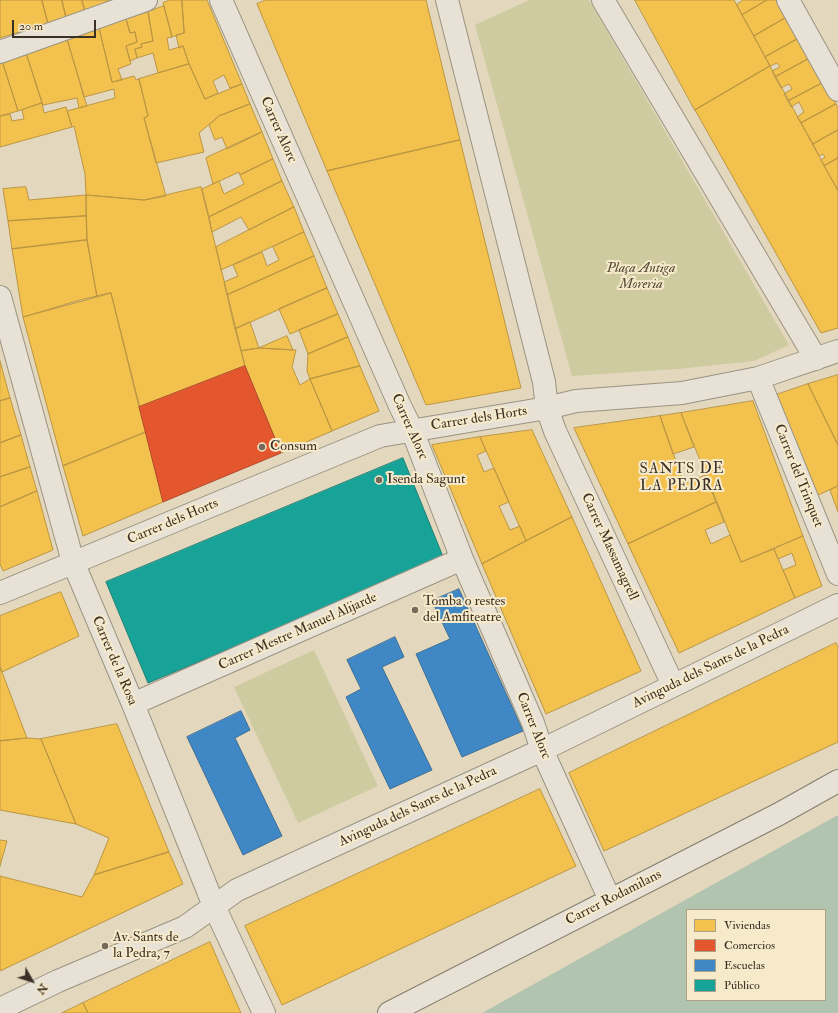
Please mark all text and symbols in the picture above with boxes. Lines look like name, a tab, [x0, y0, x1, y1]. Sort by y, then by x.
scale bar	[14, 12, 98, 38]
text: 20 m	[19, 19, 43, 34]
street label: Carrer Alorc	[256, 94, 300, 166]
park label: Plaça Antiga Moreria	[607, 261, 675, 294]
street label: Carrer Alorc	[387, 391, 431, 463]
street label: Carrer dels Horts	[430, 403, 528, 435]
street label: Carrer del Trinquet	[770, 422, 826, 530]
place label: Consum	[270, 439, 317, 455]
marker: Consum	[257, 442, 267, 452]
district label: SANTS DE LA PEDRA	[640, 461, 724, 496]
place label: Isenda Sagunt	[387, 472, 466, 488]
marker: Isenda Sagunt	[374, 475, 384, 485]
street label: Carrer Massamagrell	[577, 491, 641, 603]
street label: Carrer dels Horts	[125, 495, 221, 549]
street label: Carrer Mestre Manuel Alijarde	[216, 589, 380, 675]
place label: Tomba o restes del Amfiteatre	[423, 594, 505, 626]
marker: Tomba o restes del Amfiteatre	[410, 605, 420, 615]
street label: Carrer de la Rosa	[88, 614, 140, 708]
street label: Avinguda dels Sants de la Pedra	[630, 622, 792, 712]
street label: Carrer Alorc	[512, 690, 554, 762]
street label: Avinguda dels Sants de la Pedra	[337, 763, 499, 851]
street label: Carrer Rodamilans	[563, 867, 665, 929]
legend	[686, 909, 826, 1001]
text: Viviendas	[724, 918, 770, 933]
place label: Av. Sants de la Pedra, 7	[113, 930, 179, 962]
text: Comercios	[724, 938, 775, 953]
marker: Av. Sants de la Pedra, 7	[100, 941, 110, 951]
text: Escuelas	[724, 958, 765, 973]
north arrow	[12, 961, 52, 1001]
text: Público	[724, 978, 760, 993]
text: N	[34, 981, 50, 997]

